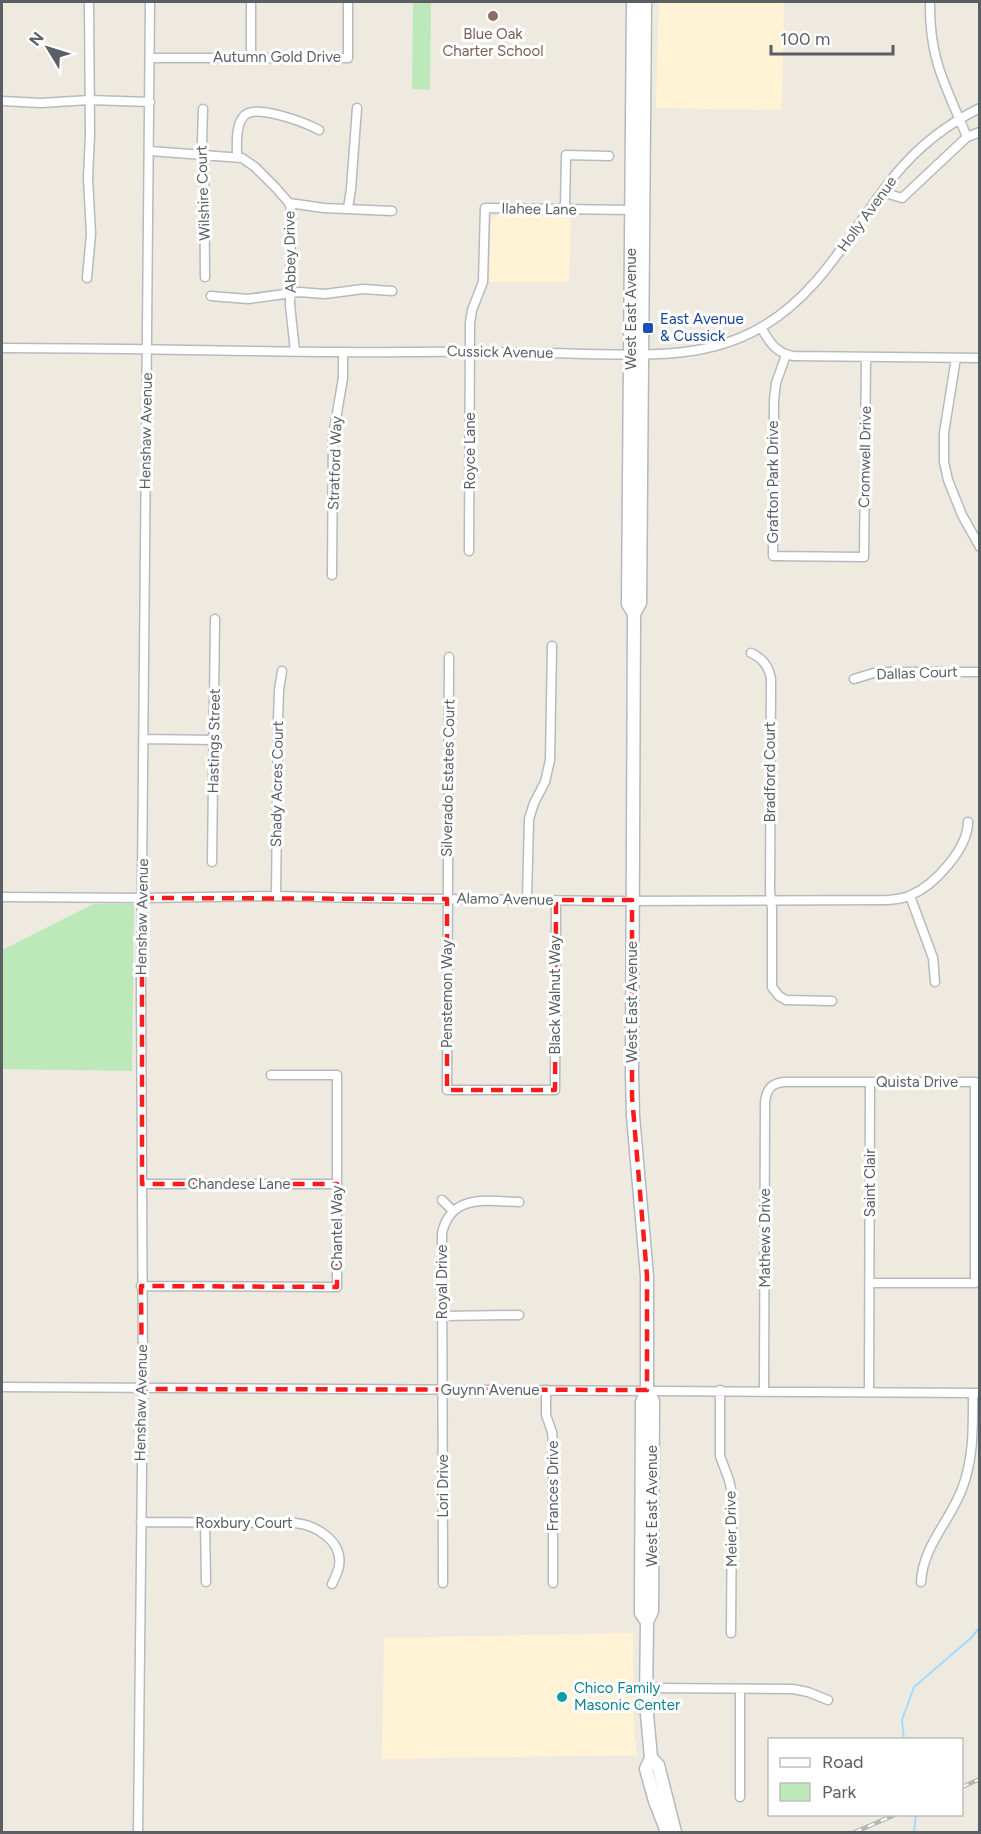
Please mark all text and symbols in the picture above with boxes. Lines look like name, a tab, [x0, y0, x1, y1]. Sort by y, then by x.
marker: Blue Oak Charter School	[486, 9, 500, 23]
north arrow	[18, 18, 78, 78]
scale bar	[771, 18, 892, 56]
place label: Blue Oak Charter School	[443, 25, 543, 60]
text: N	[25, 28, 48, 50]
text: 100 m	[780, 28, 830, 50]
street label: Autumn Gold Drive	[213, 48, 341, 66]
street label: Wilshire Court	[192, 145, 214, 241]
street label: Holly Avenue	[834, 173, 900, 255]
street label: Ilahee Lane	[501, 199, 577, 219]
street label: Abbey Drive	[280, 211, 300, 293]
street label: West East Avenue	[622, 248, 640, 370]
place label: East Avenue & Cussick	[660, 310, 744, 345]
marker: East Avenue & Cussick	[641, 321, 655, 335]
street label: Cussick Avenue	[447, 342, 553, 362]
street label: Henshaw Avenue	[136, 372, 156, 490]
street label: Cromwell Drive	[855, 406, 875, 508]
street label: Royce Lane	[461, 412, 479, 490]
street label: Stratford Way	[324, 415, 346, 510]
street label: Grafton Park Drive	[764, 421, 782, 543]
street label: Dallas Court	[876, 663, 958, 683]
street label: Hastings Street	[204, 688, 224, 794]
street label: Silverado Estates Court	[438, 699, 458, 857]
street label: Shady Acres Court	[267, 720, 287, 847]
street label: Bradford Court	[761, 721, 779, 823]
street label: Henshaw Avenue	[132, 858, 152, 976]
street label: Alamo Avenue	[456, 889, 554, 909]
street label: Black Walnut Way	[546, 935, 564, 1055]
street label: Penstemon Way	[438, 940, 456, 1048]
street label: West East Avenue	[623, 941, 641, 1063]
street label: Quista Drive	[876, 1073, 958, 1091]
street label: Saint Clair	[861, 1149, 879, 1217]
street label: Chandese Lane	[187, 1175, 291, 1193]
street label: Chantel Way	[328, 1185, 346, 1271]
street label: Mathews Drive	[756, 1188, 774, 1288]
street label: Royal Drive	[433, 1245, 451, 1319]
street label: Henshaw Avenue	[131, 1344, 151, 1462]
street label: Guynn Avenue	[441, 1381, 539, 1399]
street label: Frances Drive	[544, 1441, 562, 1531]
street label: West East Avenue	[643, 1445, 661, 1567]
street label: Lori Drive	[434, 1454, 452, 1518]
street label: Meier Drive	[721, 1491, 741, 1567]
street label: Roxbury Court	[195, 1514, 293, 1532]
place label: Chico Family Masonic Center	[574, 1679, 680, 1714]
marker: Chico Family Masonic Center	[555, 1690, 569, 1704]
legend	[768, 1738, 963, 1816]
text: Road	[822, 1751, 863, 1773]
text: Park	[822, 1781, 857, 1803]

